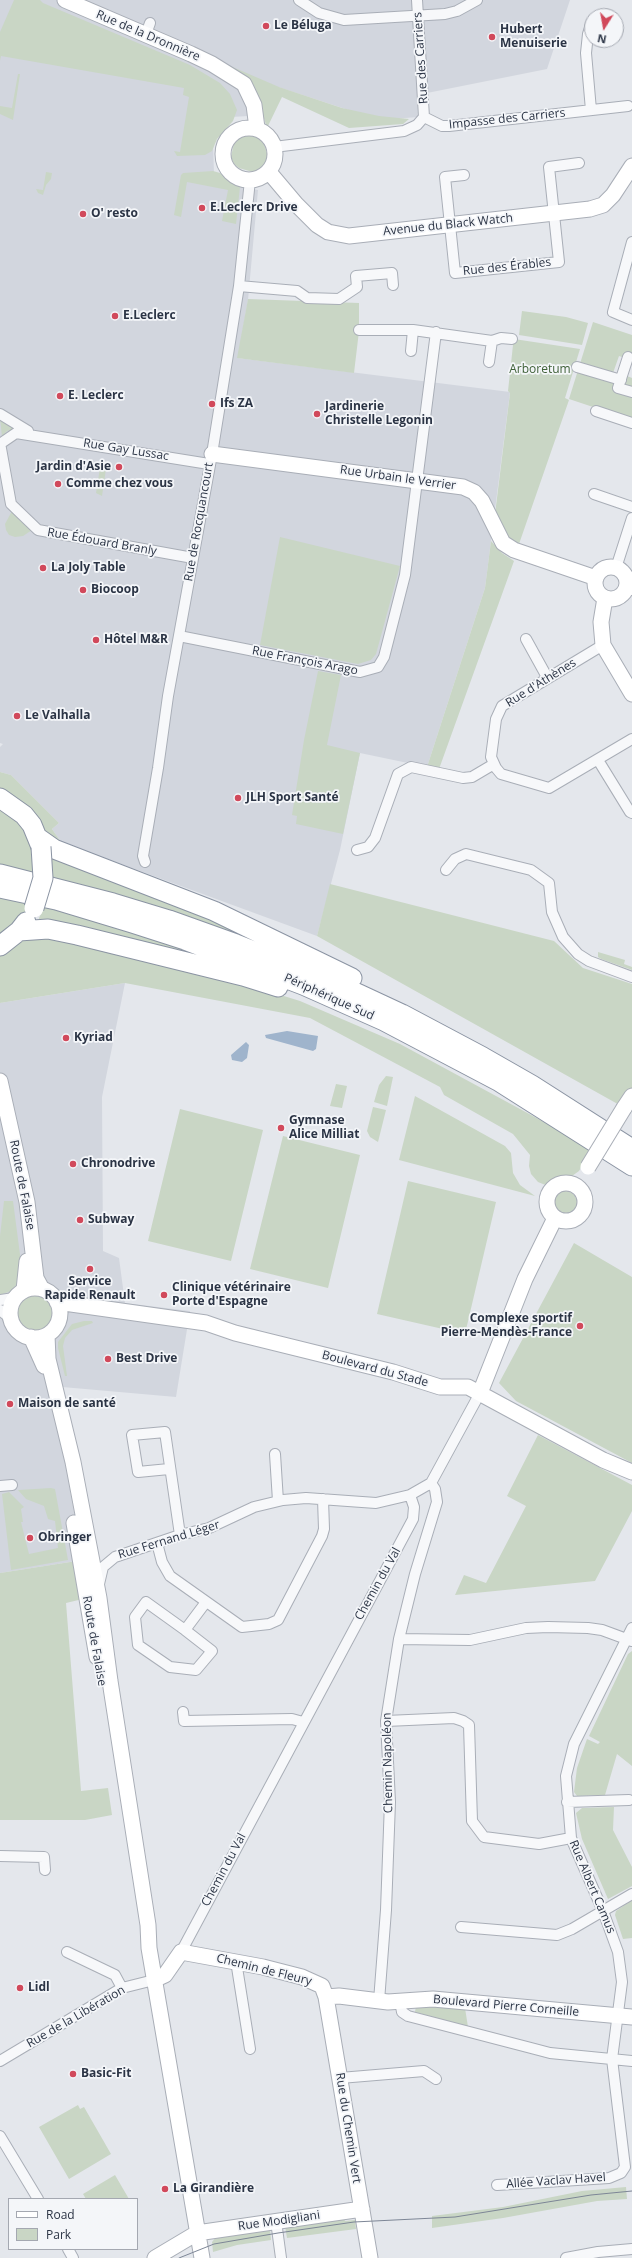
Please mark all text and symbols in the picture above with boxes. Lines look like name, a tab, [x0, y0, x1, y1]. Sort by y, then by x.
street label: Rue de la Dronnière	[94, 8, 202, 64]
north arrow	[584, 8, 624, 48]
street label: Rue des Carriers	[411, 12, 431, 104]
place label: Le Béluga	[274, 19, 332, 33]
marker: Le Béluga	[261, 21, 271, 31]
place label: Hubert Menuiserie	[500, 23, 567, 51]
text: N	[596, 31, 608, 48]
marker: Hubert Menuiserie	[487, 32, 497, 42]
street label: Impasse des Carriers	[448, 106, 566, 132]
place label: E.Leclerc Drive	[210, 201, 298, 215]
marker: E.Leclerc Drive	[197, 203, 207, 213]
place label: O' resto	[91, 207, 138, 221]
marker: O' resto	[78, 209, 88, 219]
street label: Avenue du Black Watch	[382, 211, 514, 239]
street label: Rue des Érables	[462, 255, 552, 279]
place label: E.Leclerc	[123, 309, 176, 323]
marker: E.Leclerc	[110, 311, 120, 321]
park label: Arboretum	[509, 363, 571, 377]
place label: E. Leclerc	[68, 389, 124, 403]
marker: E. Leclerc	[55, 391, 65, 401]
place label: Ifs ZA	[220, 397, 253, 411]
marker: Ifs ZA	[207, 399, 217, 409]
place label: Jardinerie Christelle Legonin	[325, 400, 433, 428]
marker: Jardinerie Christelle Legonin	[312, 409, 322, 419]
street label: Rue Gay Lussac	[82, 436, 170, 464]
place label: Jardin d'Asie	[36, 460, 111, 474]
street label: Rue de Rocquancourt	[181, 461, 217, 583]
marker: Jardin d'Asie	[114, 462, 124, 472]
street label: Rue Urbain le Verrier	[339, 463, 457, 493]
place label: Comme chez vous	[66, 477, 173, 491]
marker: Comme chez vous	[53, 479, 63, 489]
street label: Rue Édouard Branly	[46, 525, 158, 559]
place label: La Joly Table	[51, 561, 126, 575]
marker: La Joly Table	[38, 563, 48, 573]
place label: Biocoop	[91, 583, 139, 597]
marker: Biocoop	[78, 585, 88, 595]
place label: Hôtel M&R	[104, 633, 168, 647]
marker: Hôtel M&R	[91, 635, 101, 645]
street label: Rue François Arago	[251, 644, 359, 678]
street label: Rue d'Athènes	[503, 656, 579, 710]
place label: Le Valhalla	[25, 709, 90, 723]
marker: Le Valhalla	[12, 711, 22, 721]
place label: JLH Sport Santé	[246, 791, 339, 805]
marker: JLH Sport Santé	[233, 793, 243, 803]
street label: Périphérique Sud	[282, 971, 376, 1023]
place label: Kyriad	[74, 1031, 113, 1045]
marker: Kyriad	[61, 1033, 71, 1043]
place label: Gymnase Alice Milliat	[289, 1114, 359, 1142]
marker: Gymnase Alice Milliat	[276, 1123, 286, 1133]
street label: Route de Falaise	[6, 1139, 38, 1231]
place label: Chronodrive	[81, 1157, 155, 1171]
marker: Chronodrive	[68, 1159, 78, 1169]
place label: Subway	[88, 1213, 134, 1227]
marker: Subway	[75, 1215, 85, 1225]
marker: Service Rapide Renault	[85, 1264, 95, 1274]
place label: Service Rapide Renault	[44, 1275, 136, 1303]
place label: Clinique vétérinaire Porte d'Espagne	[172, 1281, 291, 1309]
marker: Clinique vétérinaire Porte d'Espagne	[159, 1290, 169, 1300]
place label: Complexe sportif Pierre-Mendès-France	[441, 1312, 572, 1340]
marker: Complexe sportif Pierre-Mendès-France	[575, 1321, 585, 1331]
street label: Boulevard du Stade	[320, 1348, 430, 1390]
place label: Best Drive	[116, 1352, 177, 1366]
marker: Best Drive	[103, 1354, 113, 1364]
place label: Maison de santé	[18, 1397, 116, 1411]
marker: Maison de santé	[5, 1399, 15, 1409]
street label: Rue Fernand Léger	[116, 1518, 222, 1562]
place label: Obringer	[38, 1531, 91, 1545]
marker: Obringer	[25, 1533, 35, 1543]
street label: Chemin du Val	[352, 1545, 404, 1623]
street label: Route de Falaise	[79, 1595, 109, 1687]
street label: Chemin Napoléon	[380, 1712, 396, 1814]
street label: Chemin du Val	[199, 1831, 249, 1909]
street label: Rue Albert Camus	[566, 1838, 618, 1936]
street label: Chemin de Fleury	[215, 1951, 313, 1989]
place label: Lidl	[28, 1981, 50, 1995]
marker: Lidl	[15, 1983, 25, 1993]
street label: Rue de la Libération	[24, 1983, 128, 2051]
street label: Boulevard Pierre Corneille	[432, 1992, 580, 2020]
place label: Basic-Fit	[81, 2067, 131, 2081]
marker: Basic-Fit	[68, 2069, 78, 2079]
street label: Rue du Chemin Vert	[332, 2072, 364, 2184]
street label: Allée Vaclav Havel	[506, 2170, 606, 2192]
place label: La Girandière	[173, 2182, 254, 2196]
marker: La Girandière	[160, 2184, 170, 2194]
legend	[8, 2198, 138, 2250]
text: Road	[46, 2206, 75, 2223]
street label: Rue Modigliani	[237, 2208, 321, 2234]
text: Park	[46, 2226, 71, 2243]

